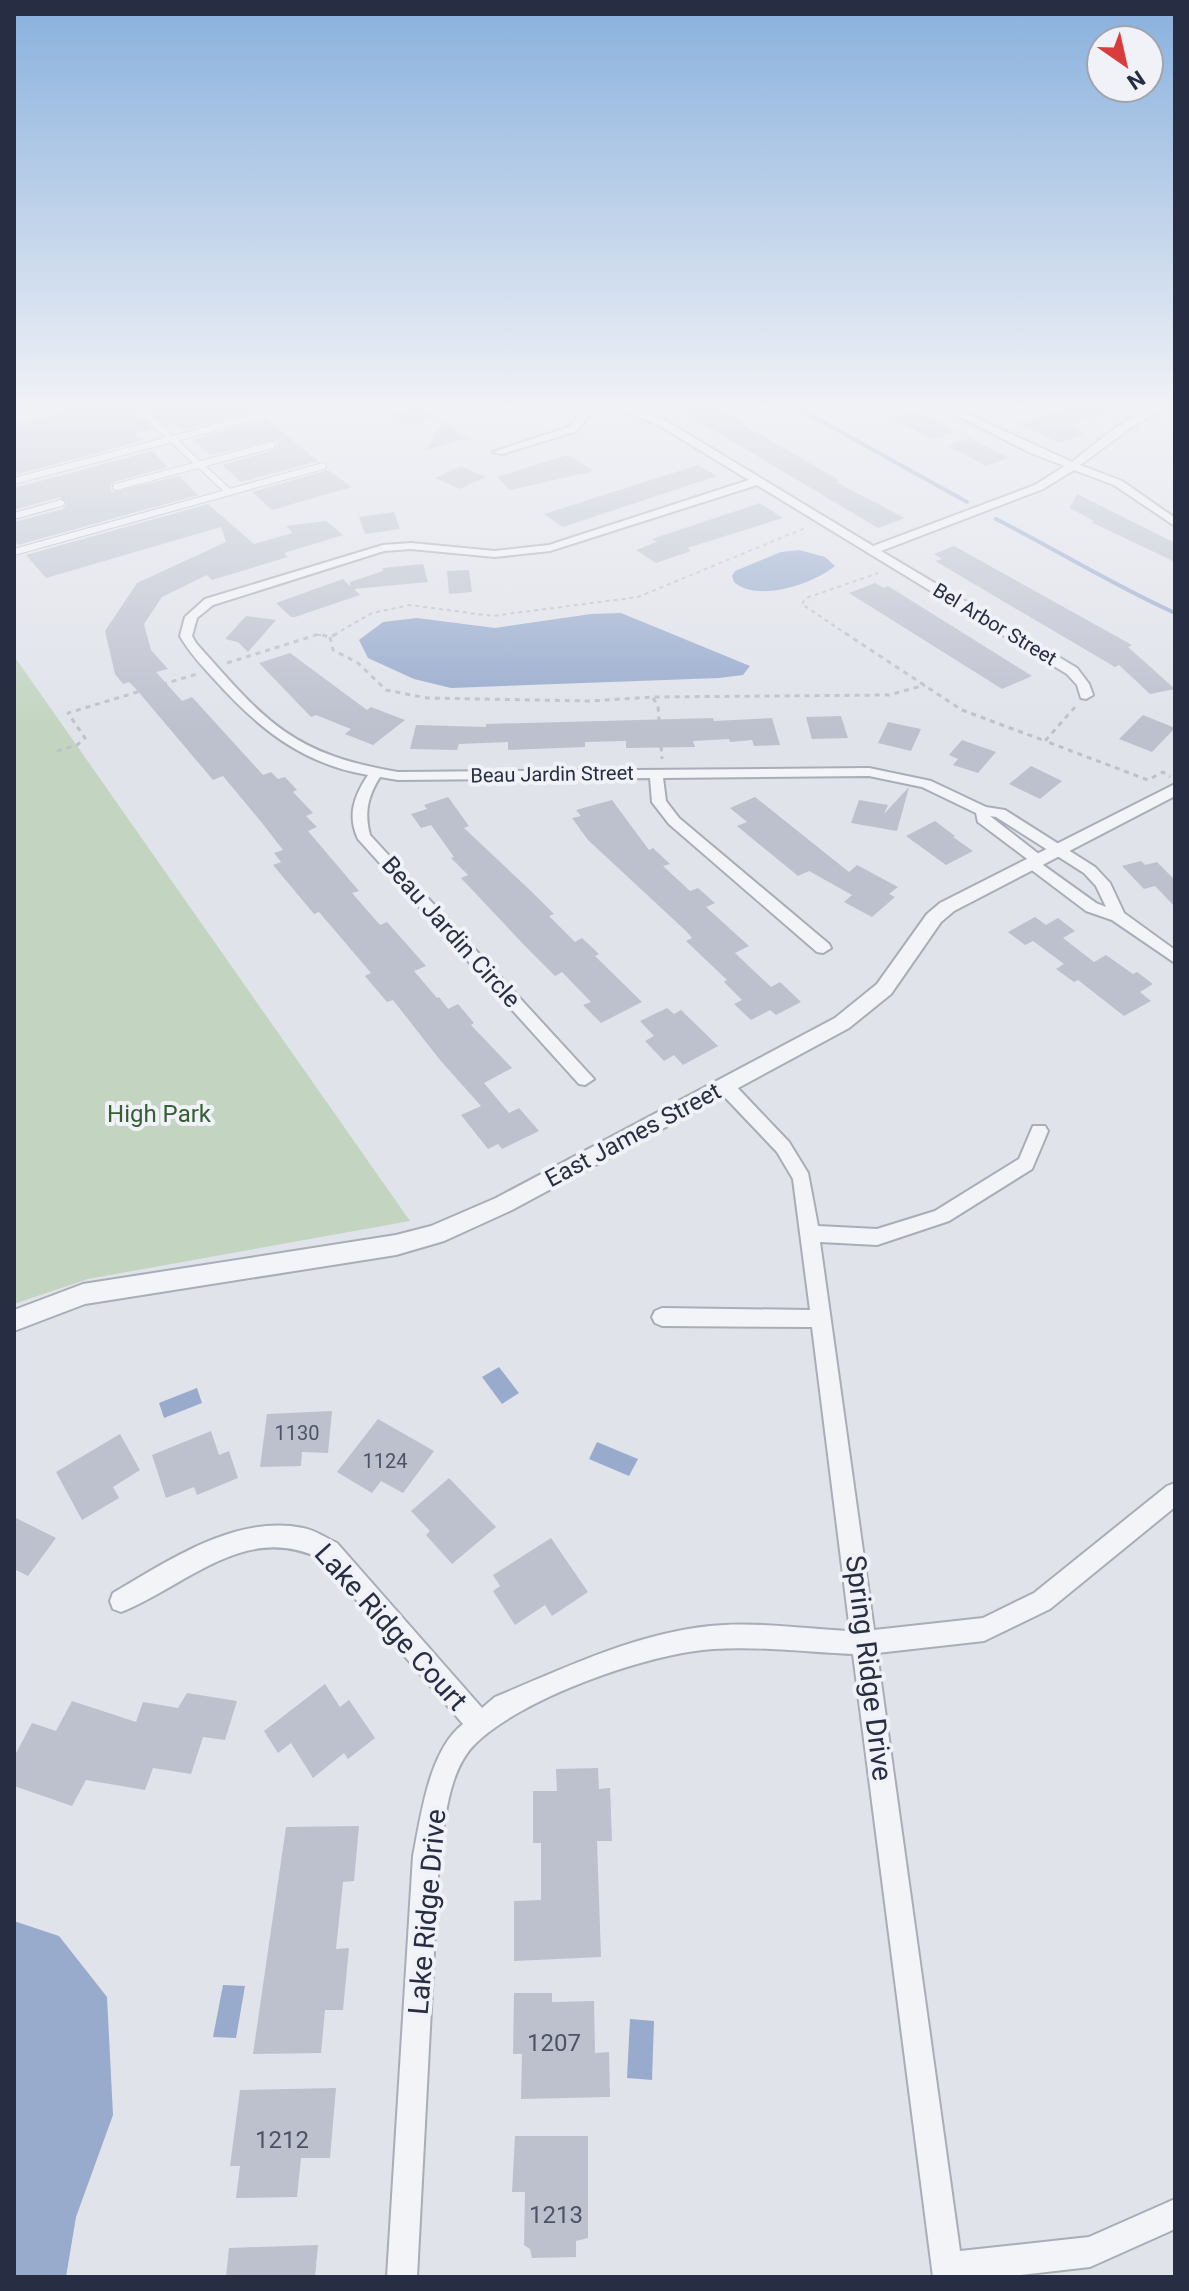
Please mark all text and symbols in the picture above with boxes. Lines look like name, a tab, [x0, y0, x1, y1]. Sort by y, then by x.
north arrow	[1085, 24, 1165, 104]
text: N	[1122, 65, 1149, 95]
street label: Bel Arbor Street	[929, 578, 1061, 670]
street label: Beau Jardin Street	[470, 761, 634, 787]
street label: Beau Jardin Circle	[376, 851, 526, 1013]
street label: East James Street	[541, 1077, 726, 1193]
park label: High Park	[107, 1100, 212, 1128]
house number: 1130	[275, 1421, 319, 1445]
house number: 1124	[363, 1449, 407, 1473]
street label: Lake Ridge Court	[308, 1537, 474, 1717]
street label: Spring Ridge Drive	[839, 1553, 899, 1783]
street label: Lake Ridge Drive	[402, 1808, 452, 2016]
house number: 1207	[527, 2029, 581, 2057]
house number: 1212	[255, 2126, 309, 2154]
house number: 1213	[529, 2201, 583, 2229]

